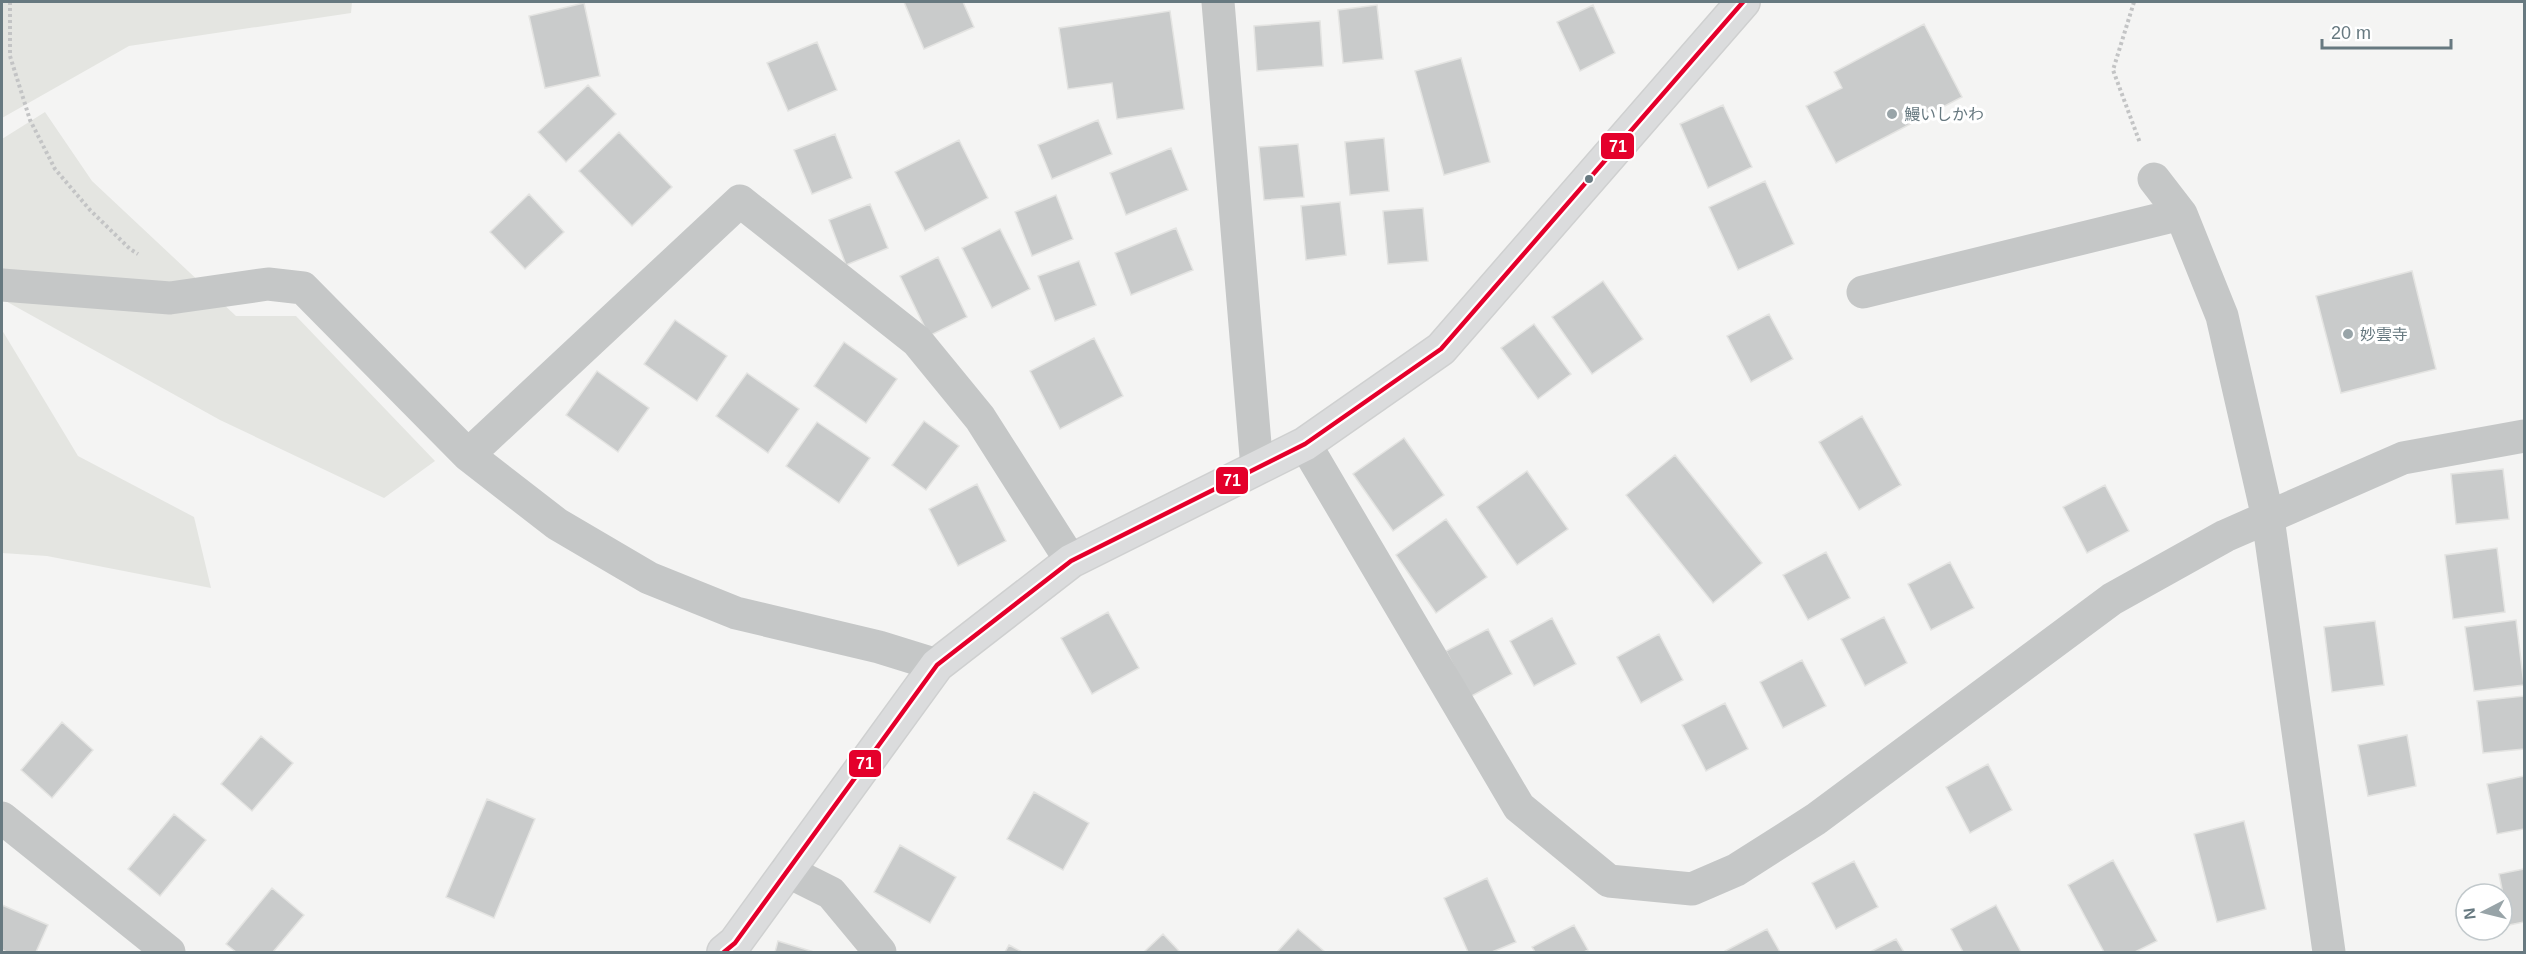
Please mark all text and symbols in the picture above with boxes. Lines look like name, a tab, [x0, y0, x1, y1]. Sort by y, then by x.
scale bar	[2322, 12, 2451, 50]
text: 20 m	[2331, 23, 2371, 43]
place label: 鰻いしかわ	[1904, 106, 1984, 123]
marker: 鰻いしかわ	[1885, 107, 1899, 121]
line badge: 71	[1600, 132, 1635, 160]
text: 71	[1609, 138, 1627, 155]
unlabelled marker	[1583, 173, 1595, 185]
place label: 妙雲寺	[2360, 326, 2408, 343]
marker: 妙雲寺	[2341, 327, 2355, 341]
line badge: 71	[1215, 466, 1249, 495]
text: 71	[1223, 472, 1241, 489]
line badge: 71	[848, 749, 882, 778]
text: 71	[856, 755, 874, 772]
north arrow	[2454, 882, 2514, 942]
text: N	[2460, 907, 2479, 921]

